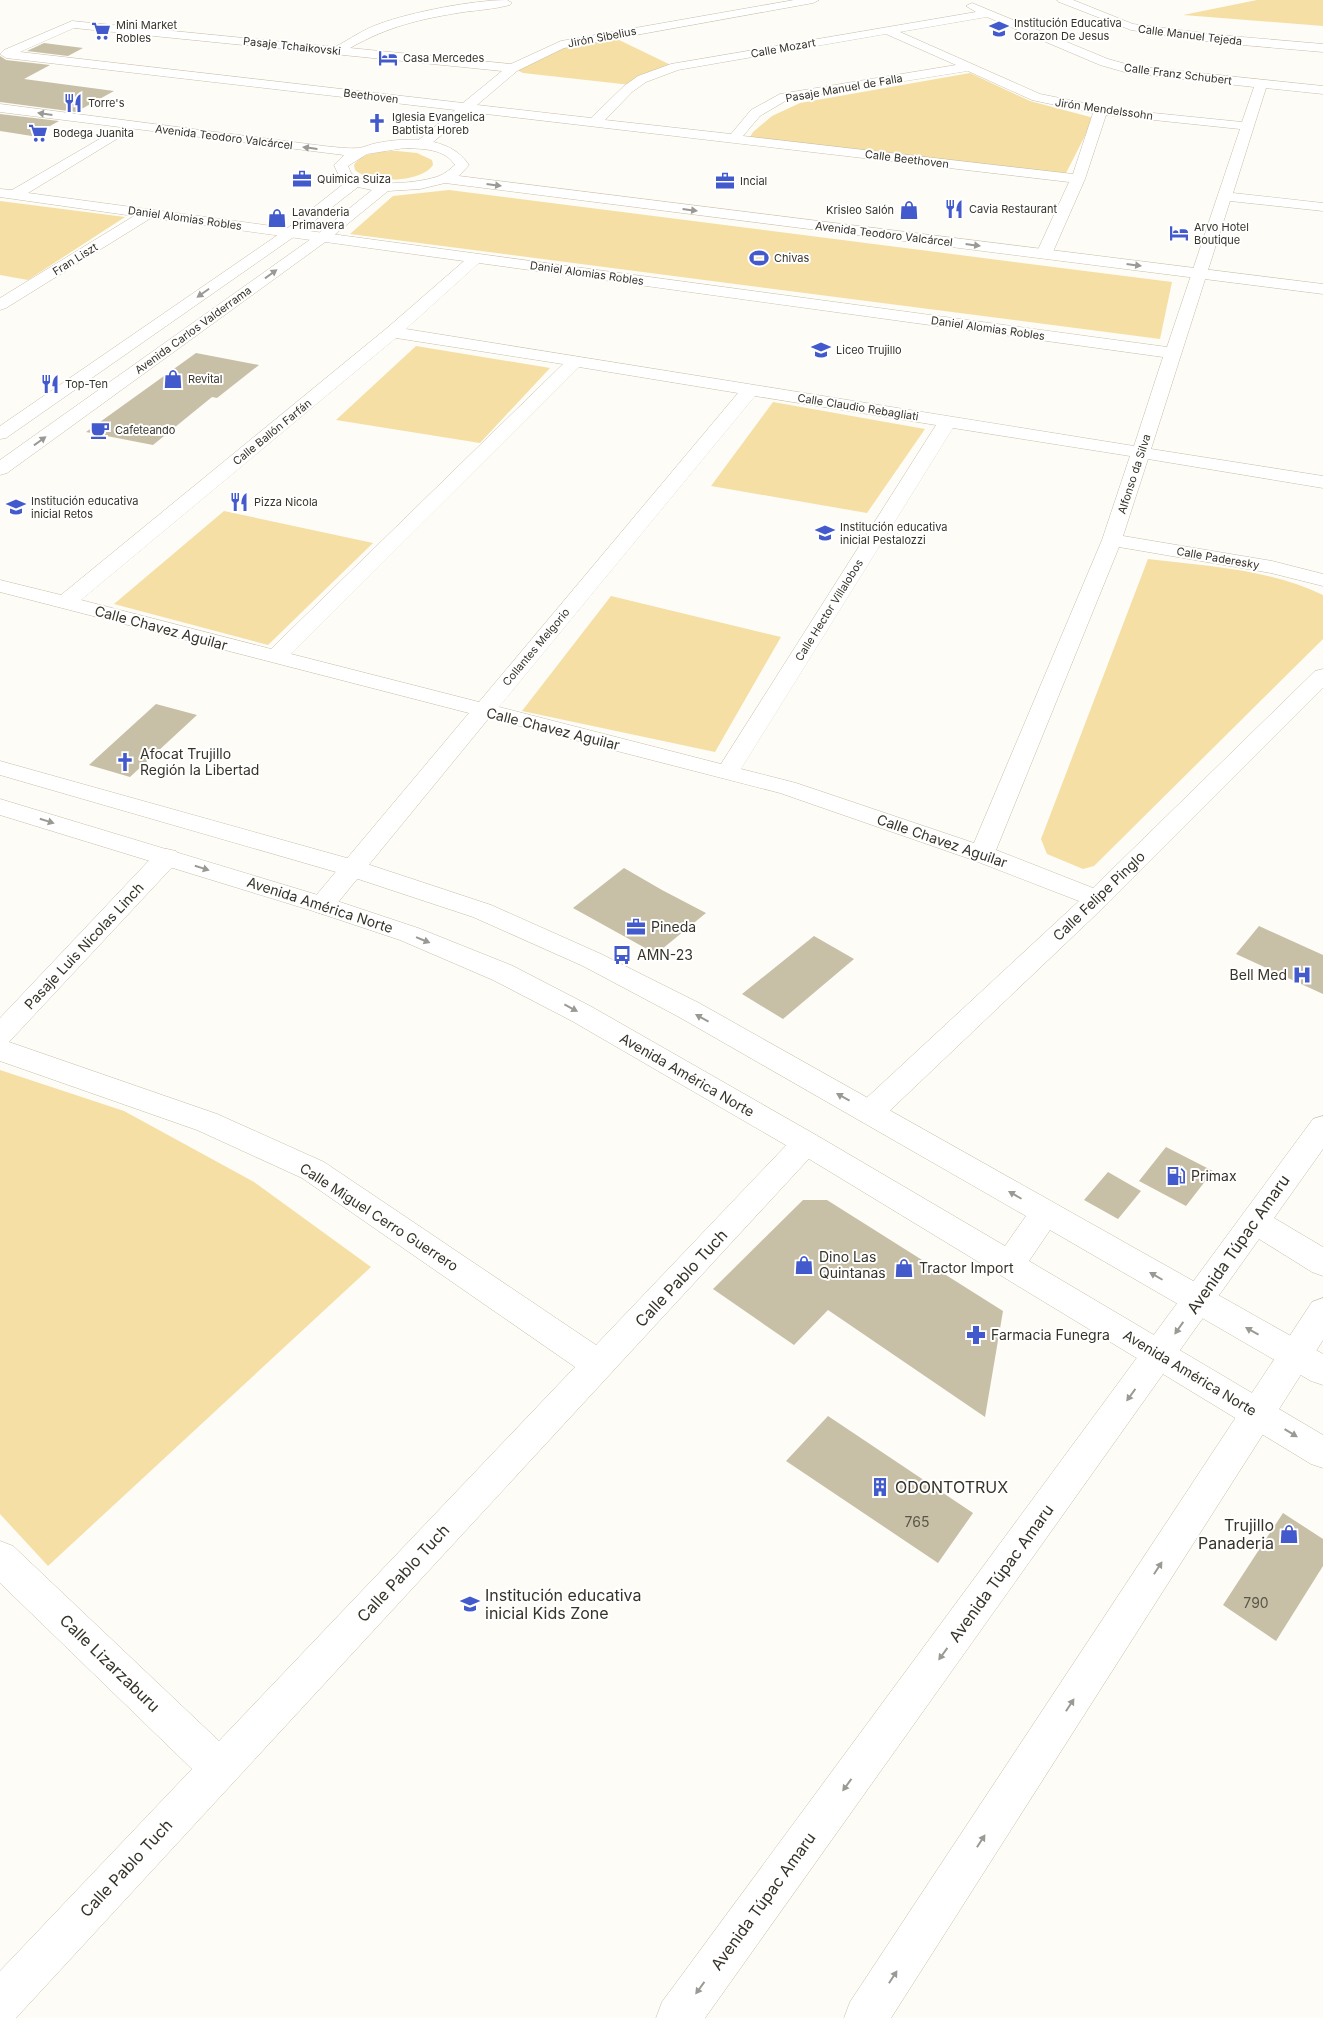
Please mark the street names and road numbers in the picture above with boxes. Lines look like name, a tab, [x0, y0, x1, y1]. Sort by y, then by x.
street label: Calle Manuel Tejeda	[1137, 22, 1243, 48]
street label: Jirón Sibelius	[566, 23, 638, 51]
street label: Pasaje Tchaikovski	[242, 34, 342, 58]
street label: Calle Mozart	[749, 35, 817, 61]
street label: Calle Franz Schubert	[1123, 60, 1233, 88]
street label: Pasaje Manuel de Falla	[784, 71, 904, 105]
street label: Beethoven	[343, 86, 399, 106]
street label: Jirón Mendelssohn	[1054, 95, 1154, 123]
street label: Avenida Teodoro Valcárcel	[154, 122, 294, 152]
street label: Calle Beethoven	[864, 147, 950, 171]
street label: Daniel Alomias Robles	[127, 203, 243, 233]
street label: Avenida Teodoro Valcárcel	[814, 219, 954, 249]
street label: Fran Liszt	[50, 239, 100, 278]
street label: Daniel Alomias Robles	[529, 258, 645, 288]
street label: Avenida Carlos Valderrama	[132, 283, 254, 377]
street label: Daniel Alomias Robles	[930, 313, 1046, 343]
street label: Calle Claudio Rebagliati	[796, 391, 920, 423]
street label: Calle Ballón Farfán	[230, 396, 314, 468]
street label: Alfonso da Silva	[1114, 432, 1154, 516]
street label: Calle Paderesky	[1176, 544, 1260, 572]
street label: Calle Hector Villalobos	[792, 556, 866, 663]
street label: Calle Chavez Aguilar	[93, 602, 229, 653]
street label: Collantes Melgorio	[499, 605, 573, 689]
street label: Calle Chavez Aguilar	[485, 704, 622, 753]
street label: Calle Chavez Aguilar	[875, 810, 1010, 871]
street label: Calle Felipe Pinglo	[1049, 847, 1148, 944]
street label: Avenida América Norte	[245, 873, 395, 936]
street label: Pasaje Luis Nicolas Linch	[20, 879, 147, 1013]
street label: Avenida América Norte	[617, 1029, 758, 1120]
street label: Calle Miguel Cerro Guerrero	[297, 1159, 462, 1274]
street label: Avenida Túpac Amaru	[1182, 1171, 1294, 1317]
street label: Calle Pablo Tuch	[631, 1225, 731, 1331]
street label: Avenida América Norte	[1121, 1326, 1260, 1419]
street label: Avenida Túpac Amaru	[944, 1500, 1058, 1646]
street label: Calle Pablo Tuch	[353, 1520, 453, 1626]
street label: Calle Lizarzaburu	[56, 1610, 164, 1716]
street label: Calle Pablo Tuch	[76, 1815, 176, 1921]
street label: Avenida Túpac Amaru	[706, 1828, 820, 1974]

